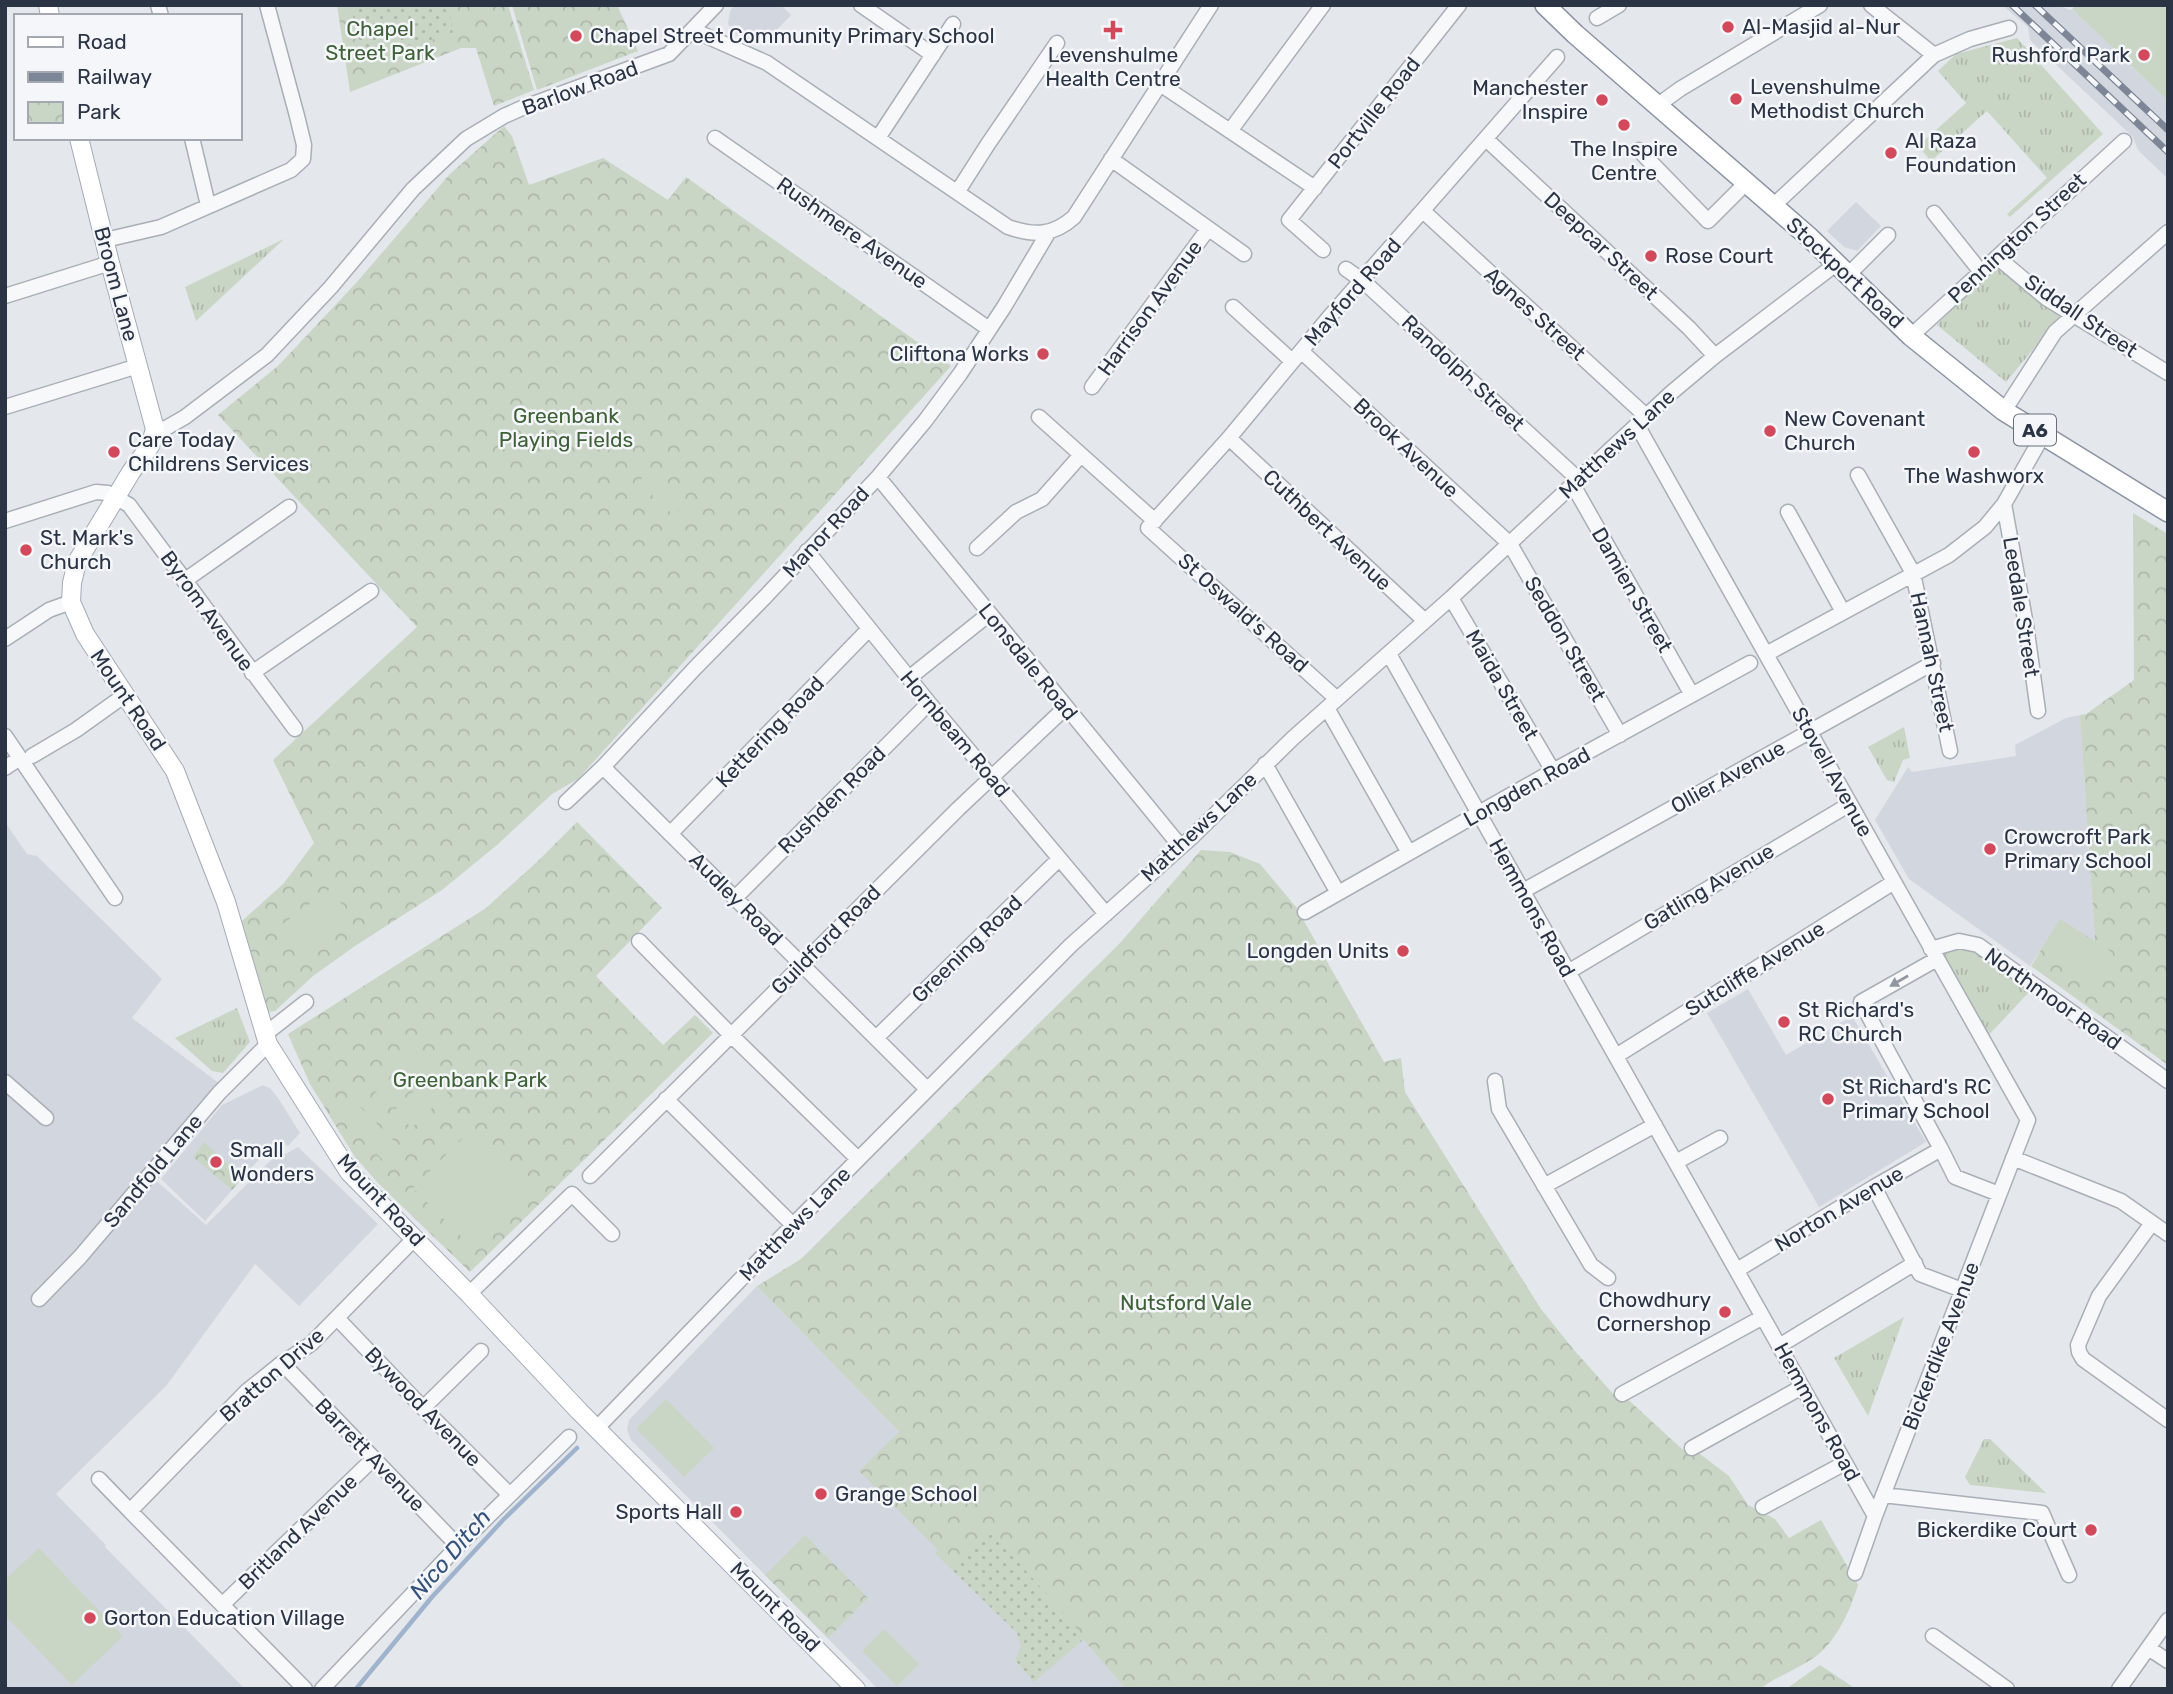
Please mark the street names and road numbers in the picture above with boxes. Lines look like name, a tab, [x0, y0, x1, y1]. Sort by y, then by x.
street label: Portville Road	[1322, 52, 1425, 174]
street label: Barlow Road	[518, 55, 641, 120]
street label: Pennington Street	[1942, 167, 2091, 308]
street label: Rushmere Avenue	[772, 171, 932, 294]
street label: Deepcar Street	[1539, 186, 1664, 305]
street label: Stockport Road	[1781, 212, 1909, 333]
street label: Broom Lane	[89, 224, 144, 344]
street label: Mayford Road	[1299, 233, 1406, 351]
street label: Harrison Avenue	[1092, 235, 1207, 380]
street label: Agnes Street	[1480, 262, 1591, 366]
street label: Siddall Street	[2020, 269, 2142, 363]
street label: Randolph Street	[1397, 309, 1530, 436]
street label: Matthews Lane	[1554, 384, 1680, 504]
street label: Brook Avenue	[1349, 393, 1464, 503]
road number: A6	[2014, 414, 2056, 446]
street label: Cuthbert Avenue	[1258, 464, 1397, 595]
street label: Manor Road	[777, 481, 874, 582]
street label: Damien Street	[1587, 523, 1678, 657]
street label: Leedale Street	[1998, 535, 2045, 679]
street label: Byrom Avenue	[155, 546, 259, 676]
street label: St Oswald's Road	[1173, 548, 1314, 678]
street label: Seddon Street	[1519, 572, 1611, 706]
street label: Hannah Street	[1905, 590, 1960, 734]
street label: Lonsdale Road	[974, 598, 1083, 725]
street label: Maida Street	[1461, 625, 1544, 744]
street label: Mount Road	[85, 644, 172, 755]
street label: Hornbeam Road	[895, 665, 1015, 802]
street label: Kettering Road	[710, 671, 829, 793]
street label: Stovell Avenue	[1787, 703, 1878, 841]
street label: Ollier Avenue	[1666, 735, 1789, 818]
street label: Rushden Road	[773, 741, 891, 859]
street label: Longden Road	[1459, 741, 1594, 832]
street label: Matthews Lane	[1136, 767, 1262, 887]
street label: Hemmons Road	[1484, 834, 1581, 981]
street label: Gatling Avenue	[1639, 838, 1778, 935]
street label: Audley Road	[685, 847, 788, 950]
street label: Guildford Road	[766, 880, 886, 1000]
street label: Greening Road	[906, 890, 1027, 1008]
street label: Sutcliffe Avenue	[1680, 916, 1829, 1022]
street label: Northmoor Road	[1980, 942, 2126, 1055]
street label: Sandfold Lane	[98, 1109, 207, 1233]
street label: Mount Road	[332, 1148, 430, 1251]
street label: Norton Avenue	[1770, 1160, 1908, 1257]
street label: Matthews Lane	[734, 1161, 855, 1286]
street label: Bickerdike Avenue	[1897, 1258, 1984, 1434]
street label: Bratton Drive	[214, 1322, 329, 1427]
street label: Hemmons Road	[1769, 1338, 1866, 1485]
street label: Bywood Avenue	[360, 1342, 487, 1472]
street label: Barrett Avenue	[310, 1393, 431, 1516]
street label: Britland Avenue	[233, 1469, 362, 1595]
street label: Mount Road	[725, 1556, 826, 1657]

